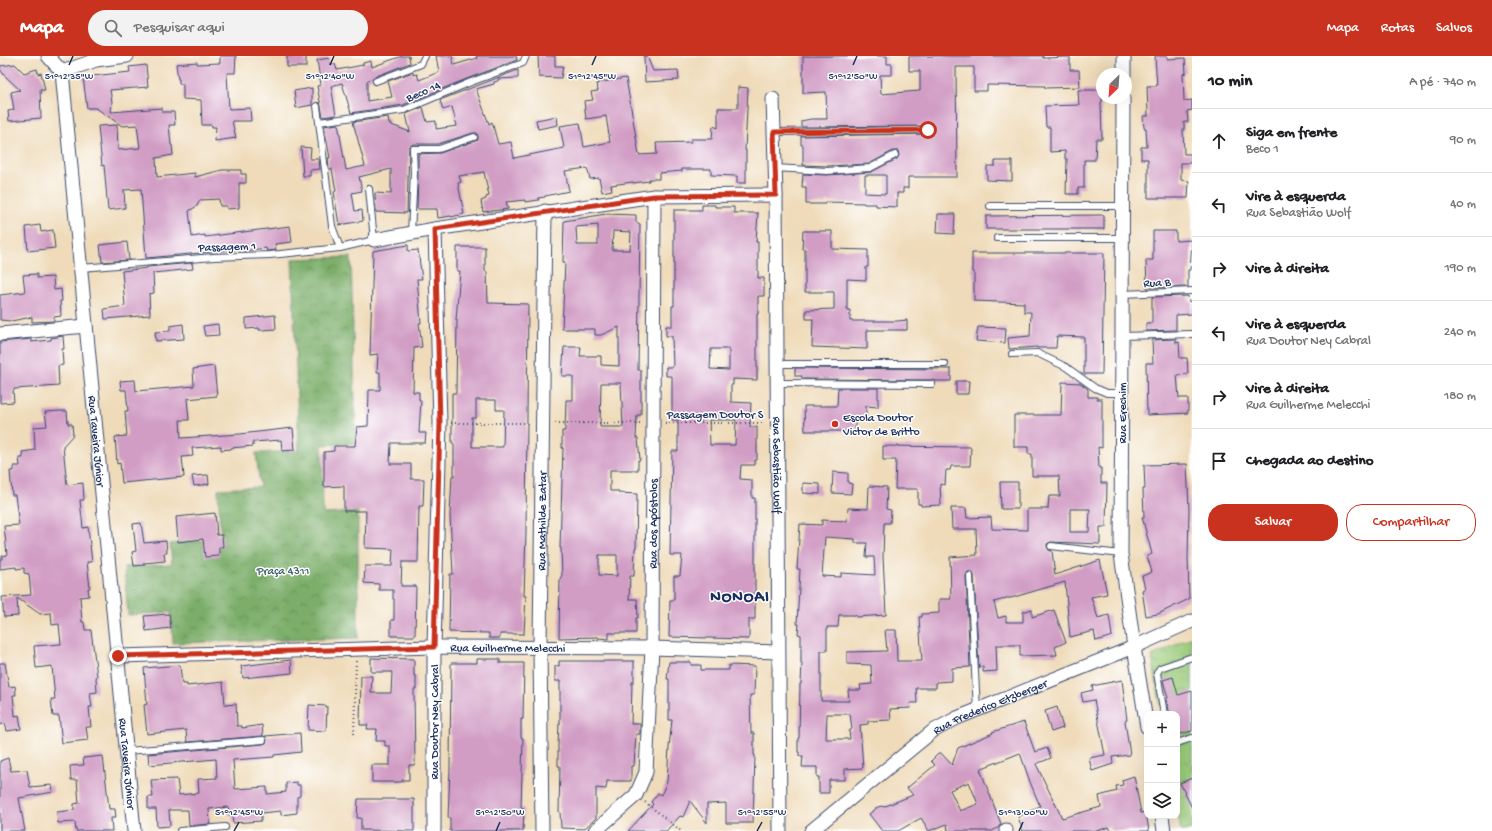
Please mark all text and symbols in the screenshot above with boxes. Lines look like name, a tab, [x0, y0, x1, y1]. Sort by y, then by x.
search box	[88, 10, 368, 46]
text: Mapa	[20, 17, 64, 40]
icon: search	[102, 17, 124, 39]
text: Pesquisar aqui	[134, 19, 225, 37]
text: Mapa	[1327, 20, 1359, 37]
text: Rotas	[1381, 20, 1414, 37]
text: Salvos	[1436, 20, 1472, 37]
north arrow	[1096, 68, 1132, 104]
text: 51°12'35"W	[45, 71, 94, 83]
text: 51°12'40"W	[306, 71, 355, 83]
text: 51°12'45"W	[568, 71, 616, 83]
text: 51°12'50"W	[829, 71, 878, 83]
text: 10 min	[1208, 72, 1252, 92]
text: A pé · 740 m	[1409, 75, 1476, 90]
street label: Beco 14	[404, 79, 443, 107]
route start	[919, 121, 937, 139]
text: Siga em frente	[1246, 124, 1337, 142]
icon: ahead	[1208, 130, 1230, 152]
text: 90 m	[1450, 133, 1476, 148]
text: Beco 1	[1246, 142, 1279, 157]
text: Vire à esquerda	[1246, 188, 1346, 206]
icon: left	[1208, 194, 1230, 216]
text: 40 m	[1450, 197, 1476, 212]
text: Rua Sebastião Wolf	[1246, 206, 1351, 221]
street label: Passagem 1	[197, 240, 256, 256]
icon: right	[1208, 258, 1230, 280]
text: Vire à direita	[1246, 260, 1329, 278]
text: 190 m	[1445, 261, 1476, 276]
street label: Rua B	[1143, 276, 1172, 292]
text: Vire à esquerda	[1246, 316, 1346, 334]
icon: left	[1208, 322, 1230, 344]
text: 240 m	[1444, 325, 1476, 340]
text: Rua Doutor Ney Cabral	[1246, 334, 1371, 349]
text: Vire à direita	[1246, 380, 1329, 398]
street label: Rua Erechim	[1117, 382, 1131, 443]
icon: right	[1208, 386, 1230, 408]
text: 180 m	[1444, 389, 1476, 404]
street label: Rua Taveira Júnior	[84, 395, 106, 489]
text: Rua Guilherme Melecchi	[1246, 398, 1370, 413]
street label: Passagem Doutor S	[666, 409, 764, 423]
place label: Escola Doutor Victor de Britto	[842, 412, 920, 440]
street label: Rua Sebastião Wolf	[768, 417, 783, 515]
marker: Escola Doutor Victor de Britto	[830, 419, 840, 429]
icon: arrive	[1208, 450, 1230, 472]
text: Chegada ao destino	[1246, 452, 1373, 470]
street label: Rua Mathilde Zatar	[536, 470, 551, 571]
street label: Rua dos Apóstolos	[647, 478, 662, 569]
button: Salvar	[1208, 504, 1338, 541]
button: Compartilhar	[1346, 504, 1476, 541]
park label: Praça 4311	[256, 565, 310, 579]
district label: NONOAI	[710, 589, 770, 608]
street label: Rua Guilherme Melecchi	[450, 642, 566, 657]
route end	[109, 647, 127, 665]
street label: Rua Doutor Ney Cabral	[429, 664, 443, 780]
street label: Rua Frederico Etzberger	[931, 677, 1052, 739]
map controls	[1144, 711, 1180, 819]
button: +	[1144, 711, 1180, 747]
street label: Rua Taveira Júnior	[114, 718, 137, 812]
button: −	[1144, 747, 1180, 783]
button: layers	[1144, 783, 1180, 819]
text: 51°12'45"W	[215, 807, 263, 819]
text: 51°12'50"W	[476, 807, 525, 819]
text: 51°12'55"W	[738, 807, 787, 819]
text: 51°13'00"W	[998, 807, 1048, 819]

